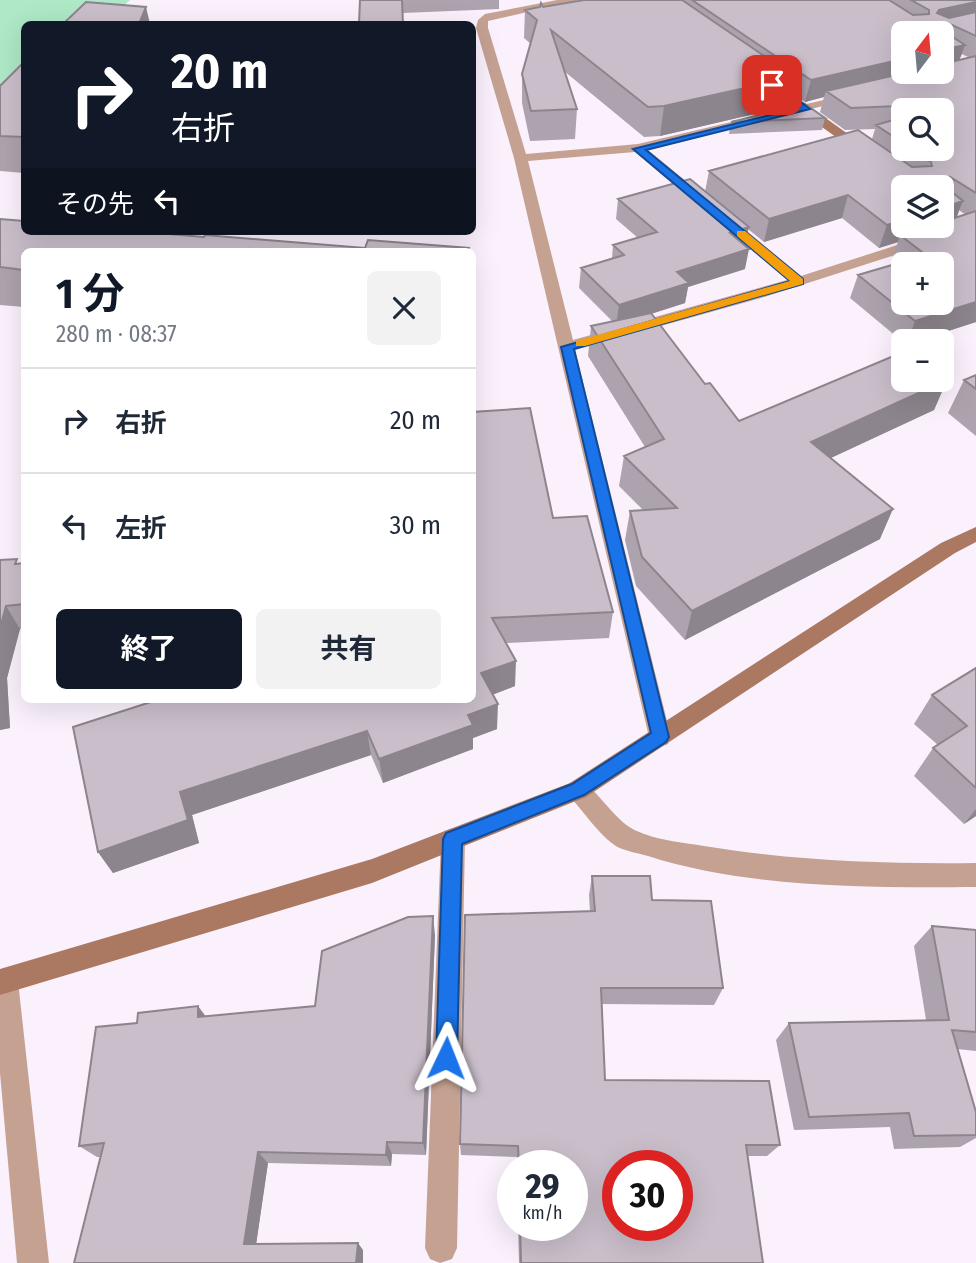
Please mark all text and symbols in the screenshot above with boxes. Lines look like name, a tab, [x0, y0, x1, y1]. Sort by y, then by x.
north arrow	[891, 21, 954, 84]
map controls	[891, 21, 954, 392]
text: 20 m	[171, 42, 268, 101]
icon: right	[56, 49, 147, 140]
pin	[742, 55, 802, 115]
icon: arrive	[753, 66, 791, 104]
button: search	[891, 98, 954, 161]
text: 右折	[171, 109, 235, 147]
button: layers	[891, 175, 954, 238]
icon: left	[148, 182, 186, 220]
text: その先	[56, 189, 134, 220]
button: +	[891, 252, 954, 315]
text: 1 分	[56, 269, 125, 319]
button: close	[367, 271, 441, 345]
text: 280 m · 08:37	[56, 320, 177, 348]
button: −	[891, 329, 954, 392]
icon: right	[56, 402, 94, 440]
text: 20 m	[390, 405, 441, 436]
text: 右折	[115, 408, 167, 439]
icon: left	[56, 507, 94, 545]
text: 30 m	[390, 510, 441, 541]
text: 左折	[115, 513, 167, 544]
button: 終了	[56, 609, 242, 689]
button: 共有	[256, 609, 441, 689]
position arrow	[409, 1021, 483, 1095]
speed limit sign: 30	[602, 1150, 693, 1241]
text: 29	[525, 1165, 560, 1207]
text: km/h	[522, 1202, 563, 1224]

